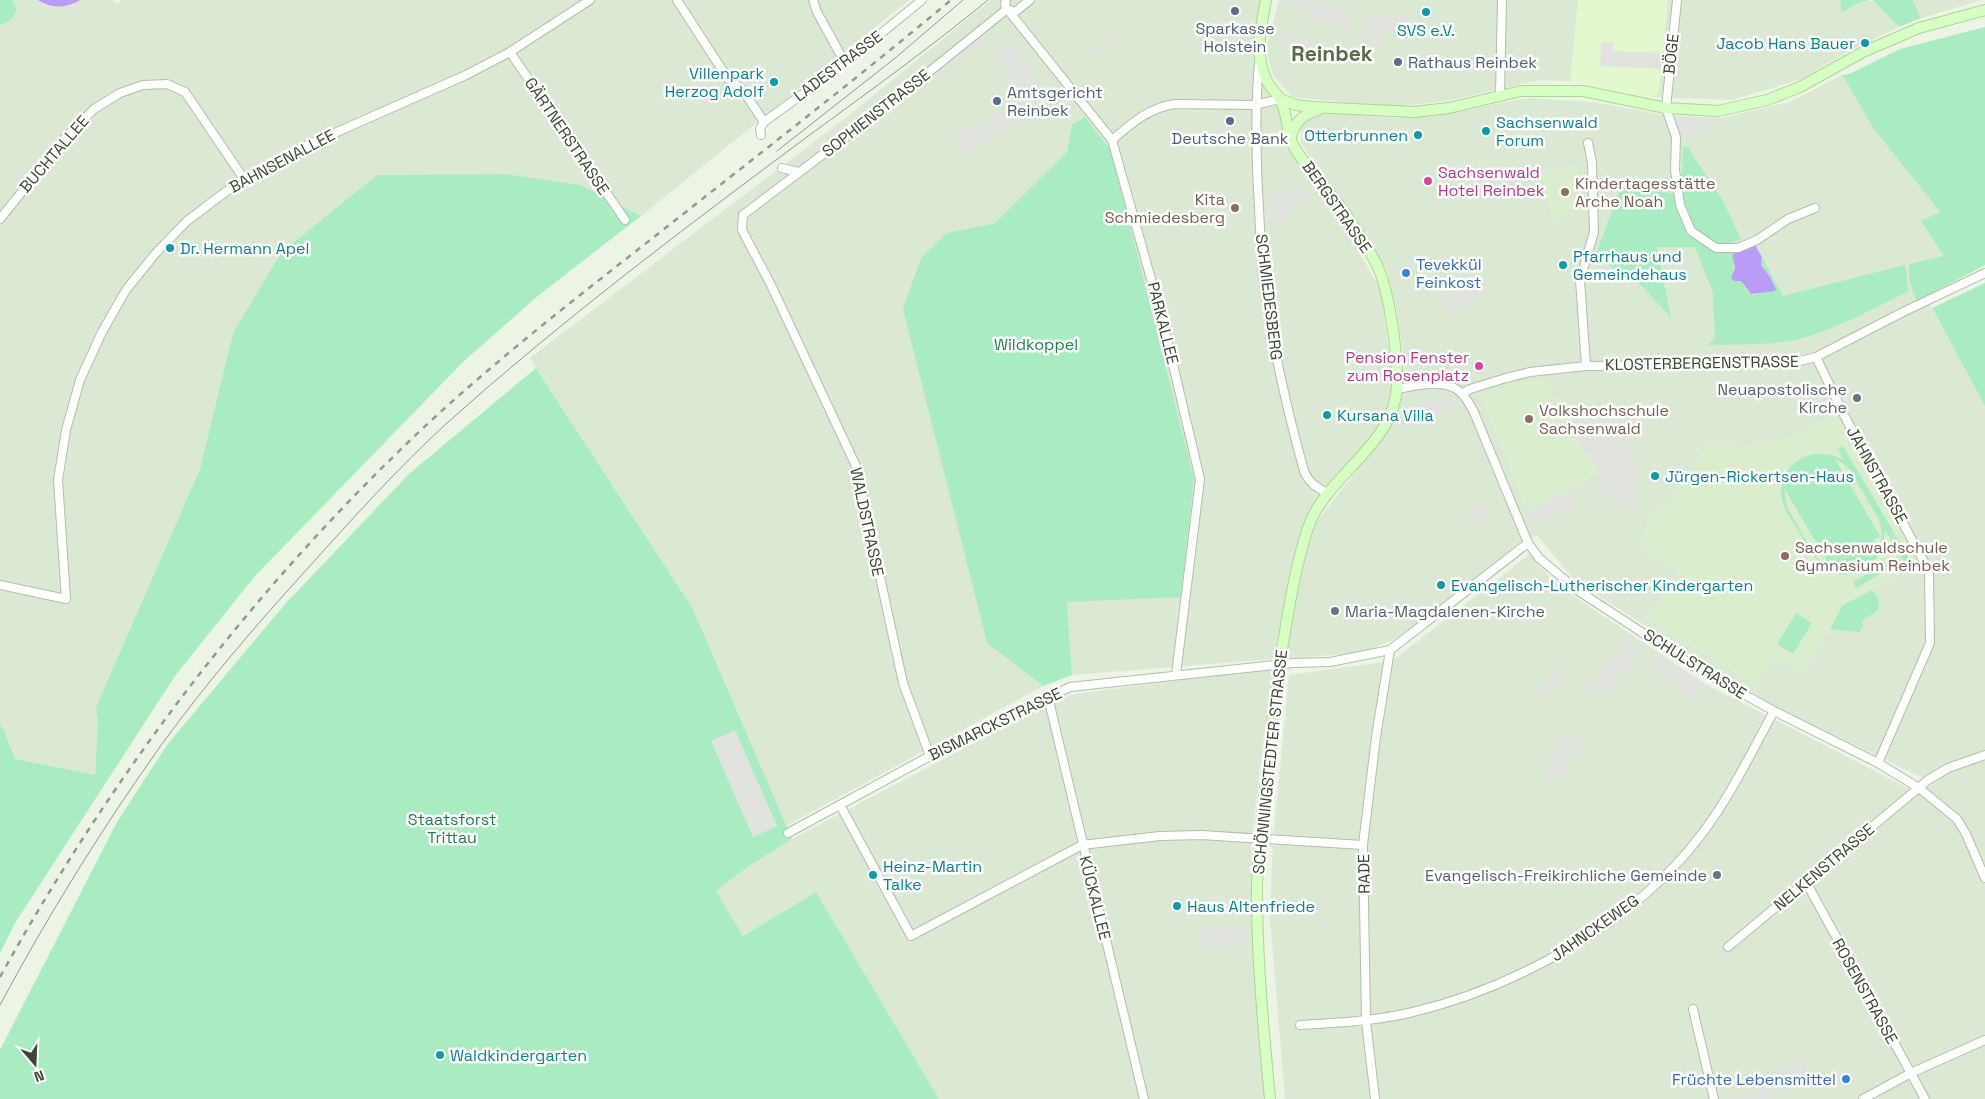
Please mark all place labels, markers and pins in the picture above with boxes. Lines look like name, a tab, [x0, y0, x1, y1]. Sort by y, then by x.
marker: Sparkasse Holstein	[1229, 5, 1241, 17]
marker: SVS e.V.	[1420, 6, 1432, 18]
place label: Sparkasse Holstein	[1195, 18, 1275, 57]
place label: SVS e.V.	[1397, 20, 1455, 41]
place label: Jacob Hans Bauer	[1716, 33, 1855, 54]
marker: Jacob Hans Bauer	[1859, 37, 1871, 49]
place label: Rathaus Reinbek	[1408, 52, 1537, 73]
marker: Rathaus Reinbek	[1392, 56, 1404, 68]
place label: Villenpark Herzog Adolf	[665, 63, 764, 102]
marker: Villenpark Herzog Adolf	[768, 76, 780, 88]
place label: Amtsgericht Reinbek	[1007, 82, 1103, 121]
marker: Amtsgericht Reinbek	[991, 95, 1003, 107]
place label: Sachsenwald Forum	[1496, 112, 1598, 151]
marker: Deutsche Bank	[1224, 115, 1236, 127]
place label: Otterbrunnen	[1304, 125, 1408, 146]
marker: Sachsenwald Forum	[1480, 125, 1492, 137]
place label: Deutsche Bank	[1172, 128, 1289, 149]
marker: Otterbrunnen	[1412, 129, 1424, 141]
place label: Sachsenwald Hotel Reinbek	[1438, 162, 1545, 201]
place label: Kindertagesstätte Arche Noah	[1575, 173, 1716, 212]
marker: Sachsenwald Hotel Reinbek	[1422, 175, 1434, 187]
marker: Kindertagesstätte Arche Noah	[1559, 186, 1571, 198]
place label: Kita Schmiedesberg	[1105, 189, 1225, 228]
marker: Kita Schmiedesberg	[1229, 202, 1241, 214]
place label: Dr. Hermann Apel	[180, 238, 310, 259]
marker: Dr. Hermann Apel	[164, 242, 176, 254]
place label: Pfarrhaus und Gemeindehaus	[1573, 246, 1687, 285]
place label: Tevekkül Feinkost	[1416, 254, 1482, 293]
marker: Pfarrhaus und Gemeindehaus	[1557, 259, 1569, 271]
marker: Tevekkül Feinkost	[1400, 267, 1412, 279]
place label: Pension Fenster zum Rosenplatz	[1346, 347, 1469, 386]
marker: Pension Fenster zum Rosenplatz	[1473, 360, 1485, 372]
place label: Neuapostolische Kirche	[1717, 379, 1847, 418]
marker: Neuapostolische Kirche	[1851, 392, 1863, 404]
place label: Volkshochschule Sachsenwald	[1539, 400, 1669, 439]
place label: Kursana Villa	[1337, 405, 1434, 426]
marker: Kursana Villa	[1321, 409, 1333, 421]
marker: Volkshochschule Sachsenwald	[1523, 413, 1535, 425]
place label: Jürgen-Rickertsen-Haus	[1665, 466, 1854, 487]
marker: Jürgen-Rickertsen-Haus	[1649, 470, 1661, 482]
place label: Sachsenwaldschule Gymnasium Reinbek	[1795, 537, 1950, 576]
marker: Sachsenwaldschule Gymnasium Reinbek	[1779, 550, 1791, 562]
place label: Evangelisch-Lutherischer Kindergarten	[1451, 575, 1753, 596]
marker: Evangelisch-Lutherischer Kindergarten	[1435, 579, 1447, 591]
place label: Maria-Magdalenen-Kirche	[1345, 601, 1545, 622]
marker: Maria-Magdalenen-Kirche	[1329, 605, 1341, 617]
place label: Heinz-Martin Talke	[883, 856, 982, 895]
place label: Evangelisch-Freikirchliche Gemeinde	[1425, 865, 1707, 886]
marker: Heinz-Martin Talke	[867, 869, 879, 881]
marker: Evangelisch-Freikirchliche Gemeinde	[1711, 869, 1723, 881]
place label: Haus Altenfriede	[1187, 896, 1315, 917]
marker: Haus Altenfriede	[1171, 900, 1183, 912]
place label: Waldkindergarten	[450, 1045, 587, 1066]
marker: Waldkindergarten	[434, 1049, 446, 1061]
place label: Früchte Lebensmittel	[1672, 1069, 1836, 1090]
marker: Früchte Lebensmittel	[1840, 1073, 1852, 1085]

